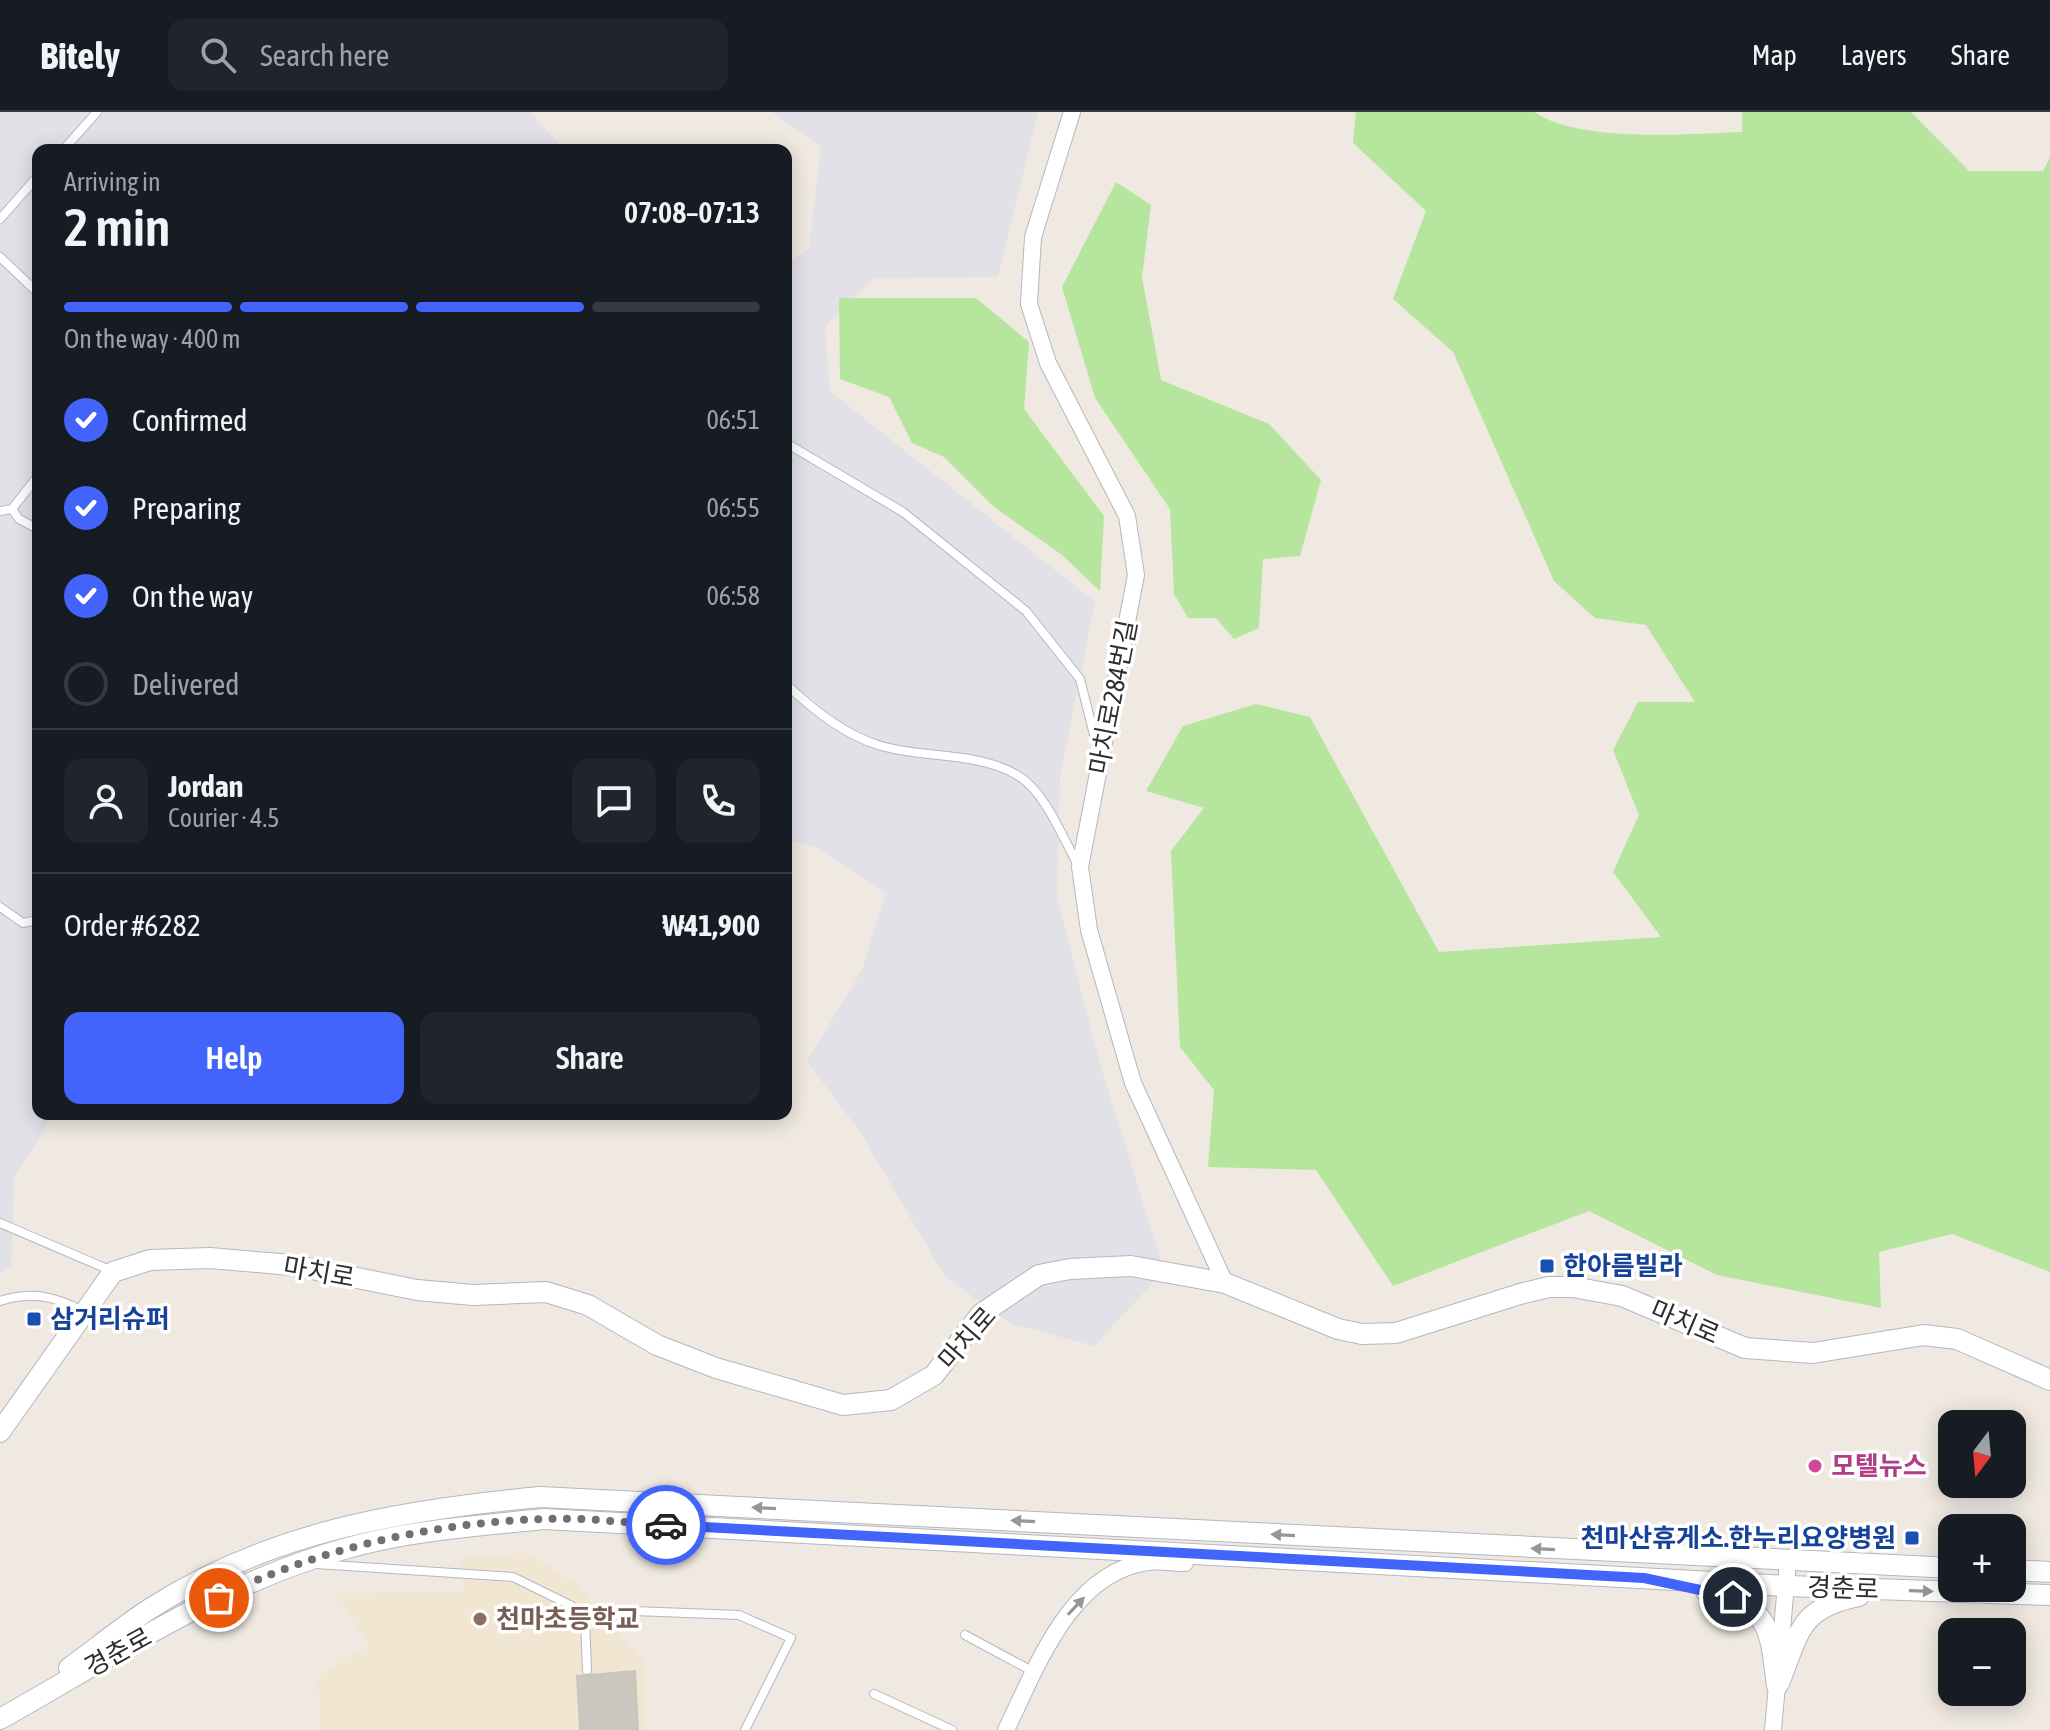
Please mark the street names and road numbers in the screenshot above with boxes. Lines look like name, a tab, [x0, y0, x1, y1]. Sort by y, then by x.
street label: 마치로284번길	[1083, 617, 1143, 777]
street label: 마치로	[281, 1251, 357, 1293]
street label: 마치로	[1646, 1294, 1724, 1350]
street label: 마치로	[932, 1301, 1002, 1375]
street label: 경춘로	[1807, 1572, 1879, 1604]
street label: 경춘로	[79, 1621, 157, 1683]

